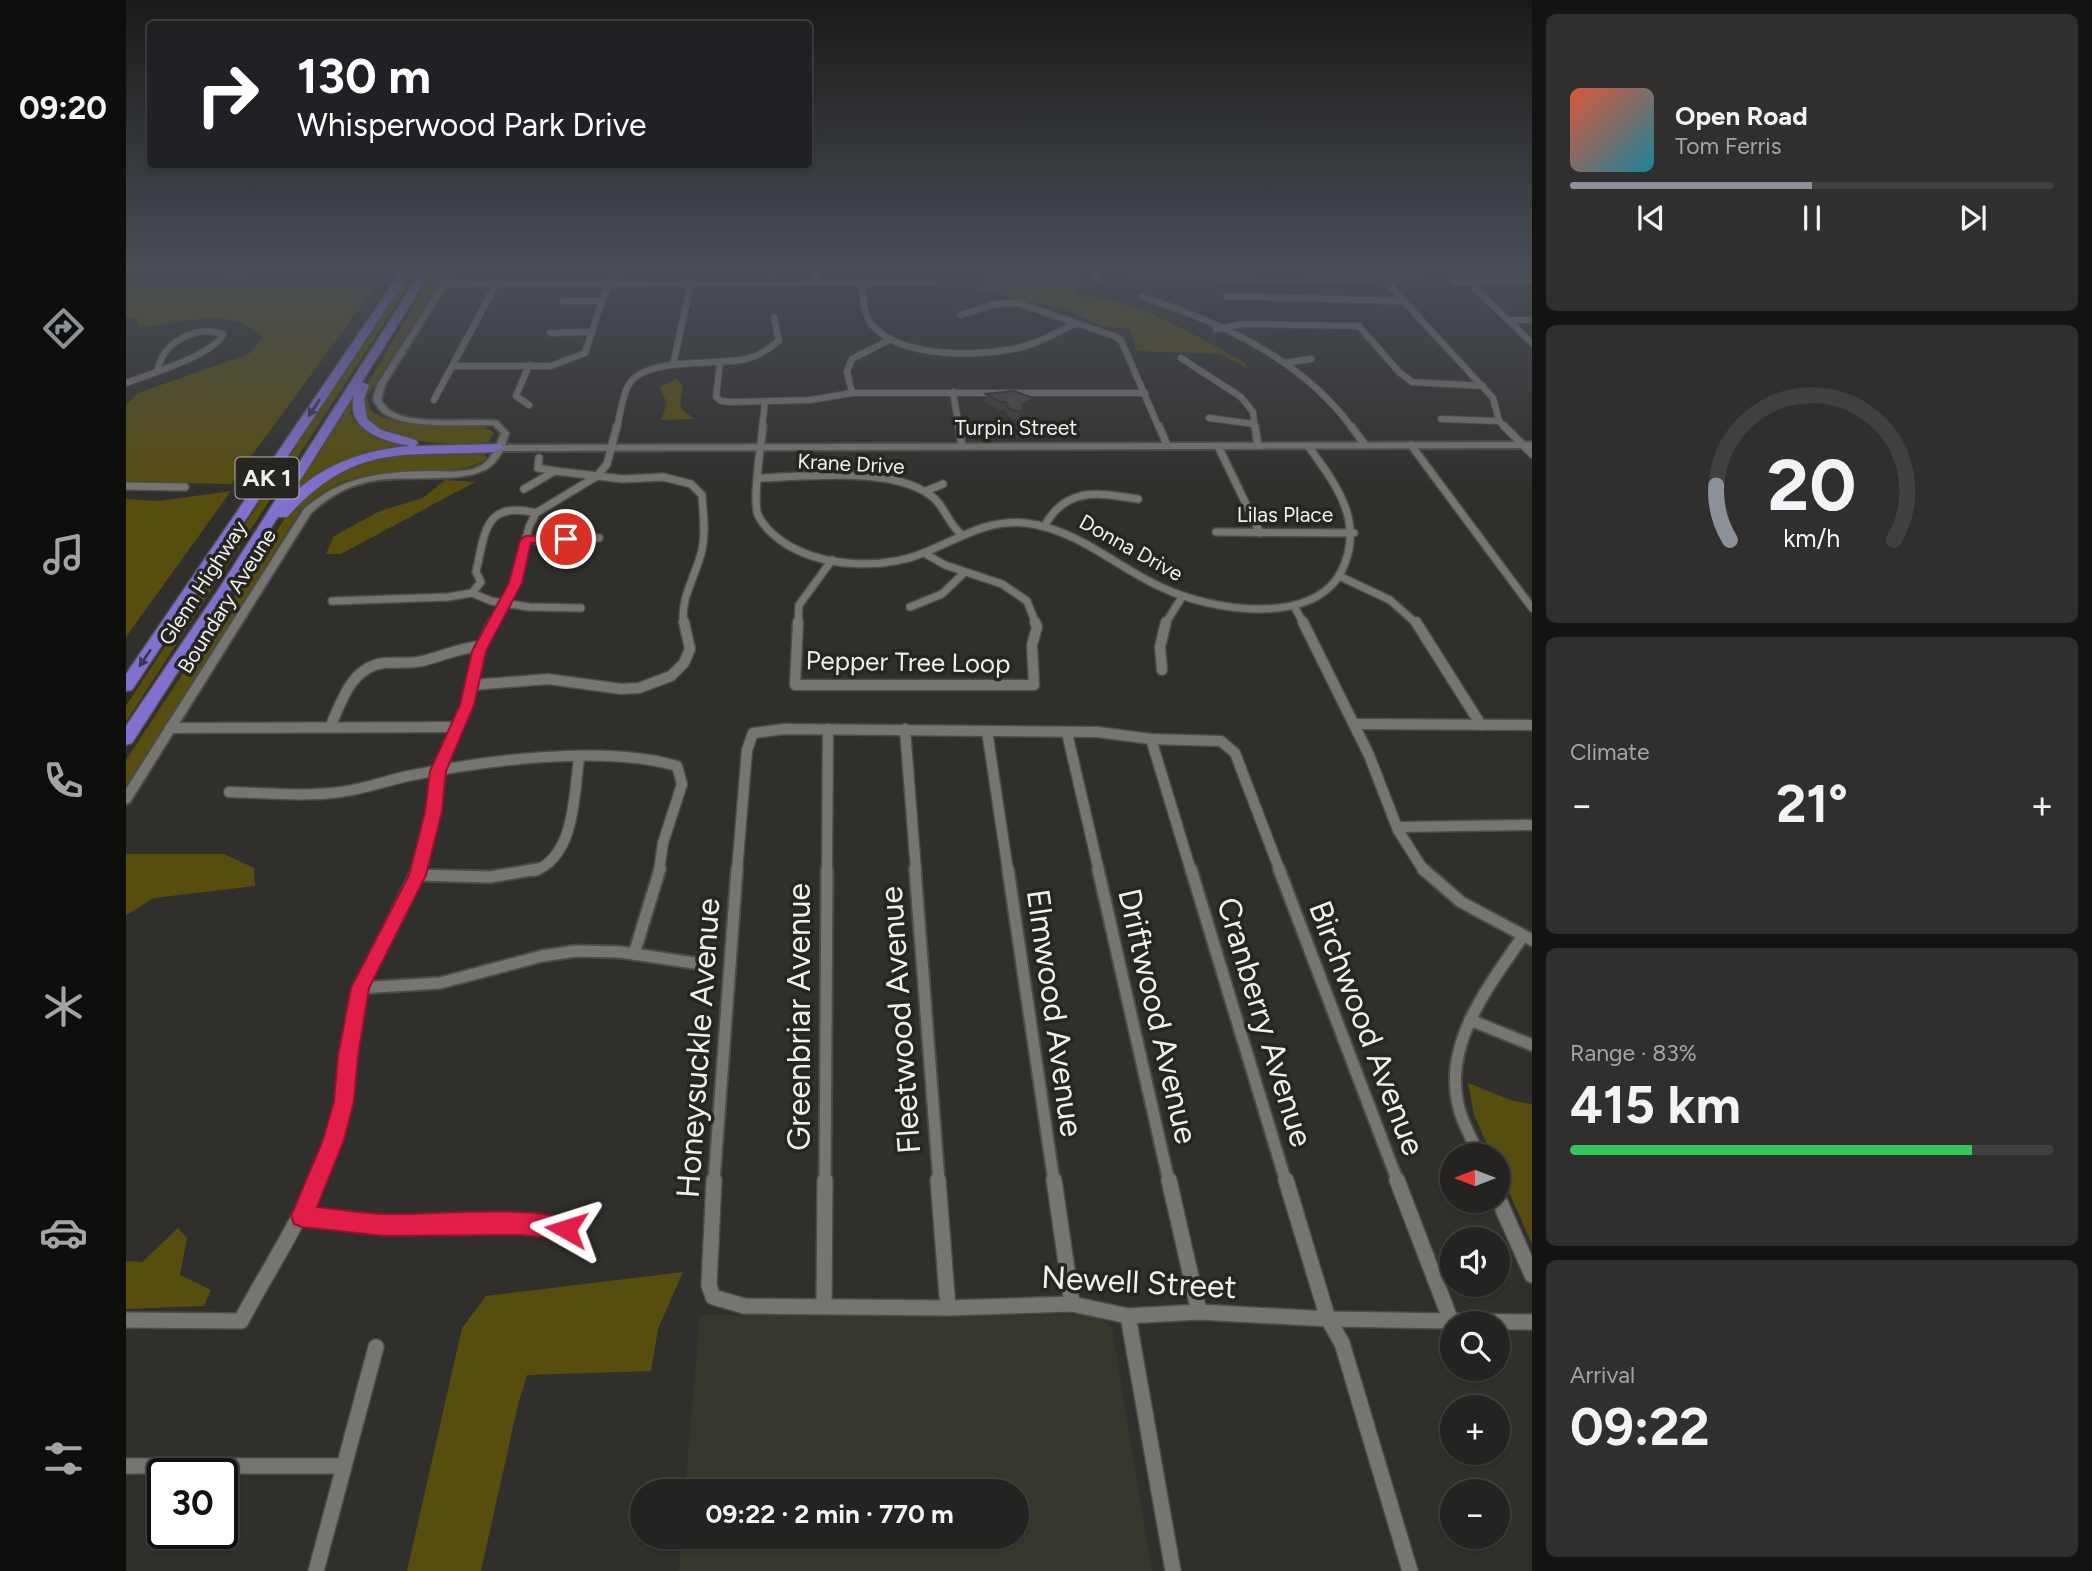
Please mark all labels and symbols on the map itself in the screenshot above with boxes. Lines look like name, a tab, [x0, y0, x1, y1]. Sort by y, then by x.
one-way arrow	[307, 399, 321, 417]
street label: Turpin Street	[955, 415, 1077, 440]
street label: Krane Drive	[797, 448, 905, 479]
road number: AK 1	[236, 458, 298, 499]
street label: Lilas Place	[1237, 502, 1333, 527]
pin	[536, 509, 596, 569]
street label: Donna Drive	[1075, 509, 1187, 586]
street label: Glenn Highway	[153, 516, 252, 650]
street label: Boundary Aveune	[172, 524, 281, 678]
street label: Pepper Tree Loop	[805, 644, 1011, 680]
one-way arrow	[139, 648, 152, 668]
street label: Greenbriar Avenue	[780, 883, 818, 1151]
street label: Fleetwood Avenue	[872, 885, 928, 1155]
street label: Driftwood Avenue	[1110, 885, 1206, 1147]
street label: Elmwood Avenue	[1019, 887, 1091, 1139]
street label: Cranberry Avenue	[1209, 893, 1321, 1151]
street label: Birchwood Avenue	[1301, 895, 1433, 1161]
street label: Honeysuckle Avenue	[669, 897, 727, 1199]
north arrow	[1440, 1143, 1510, 1213]
position arrow	[529, 1192, 603, 1266]
street label: Newell Street	[1040, 1258, 1238, 1306]
speed limit sign: 30	[147, 1458, 238, 1549]

